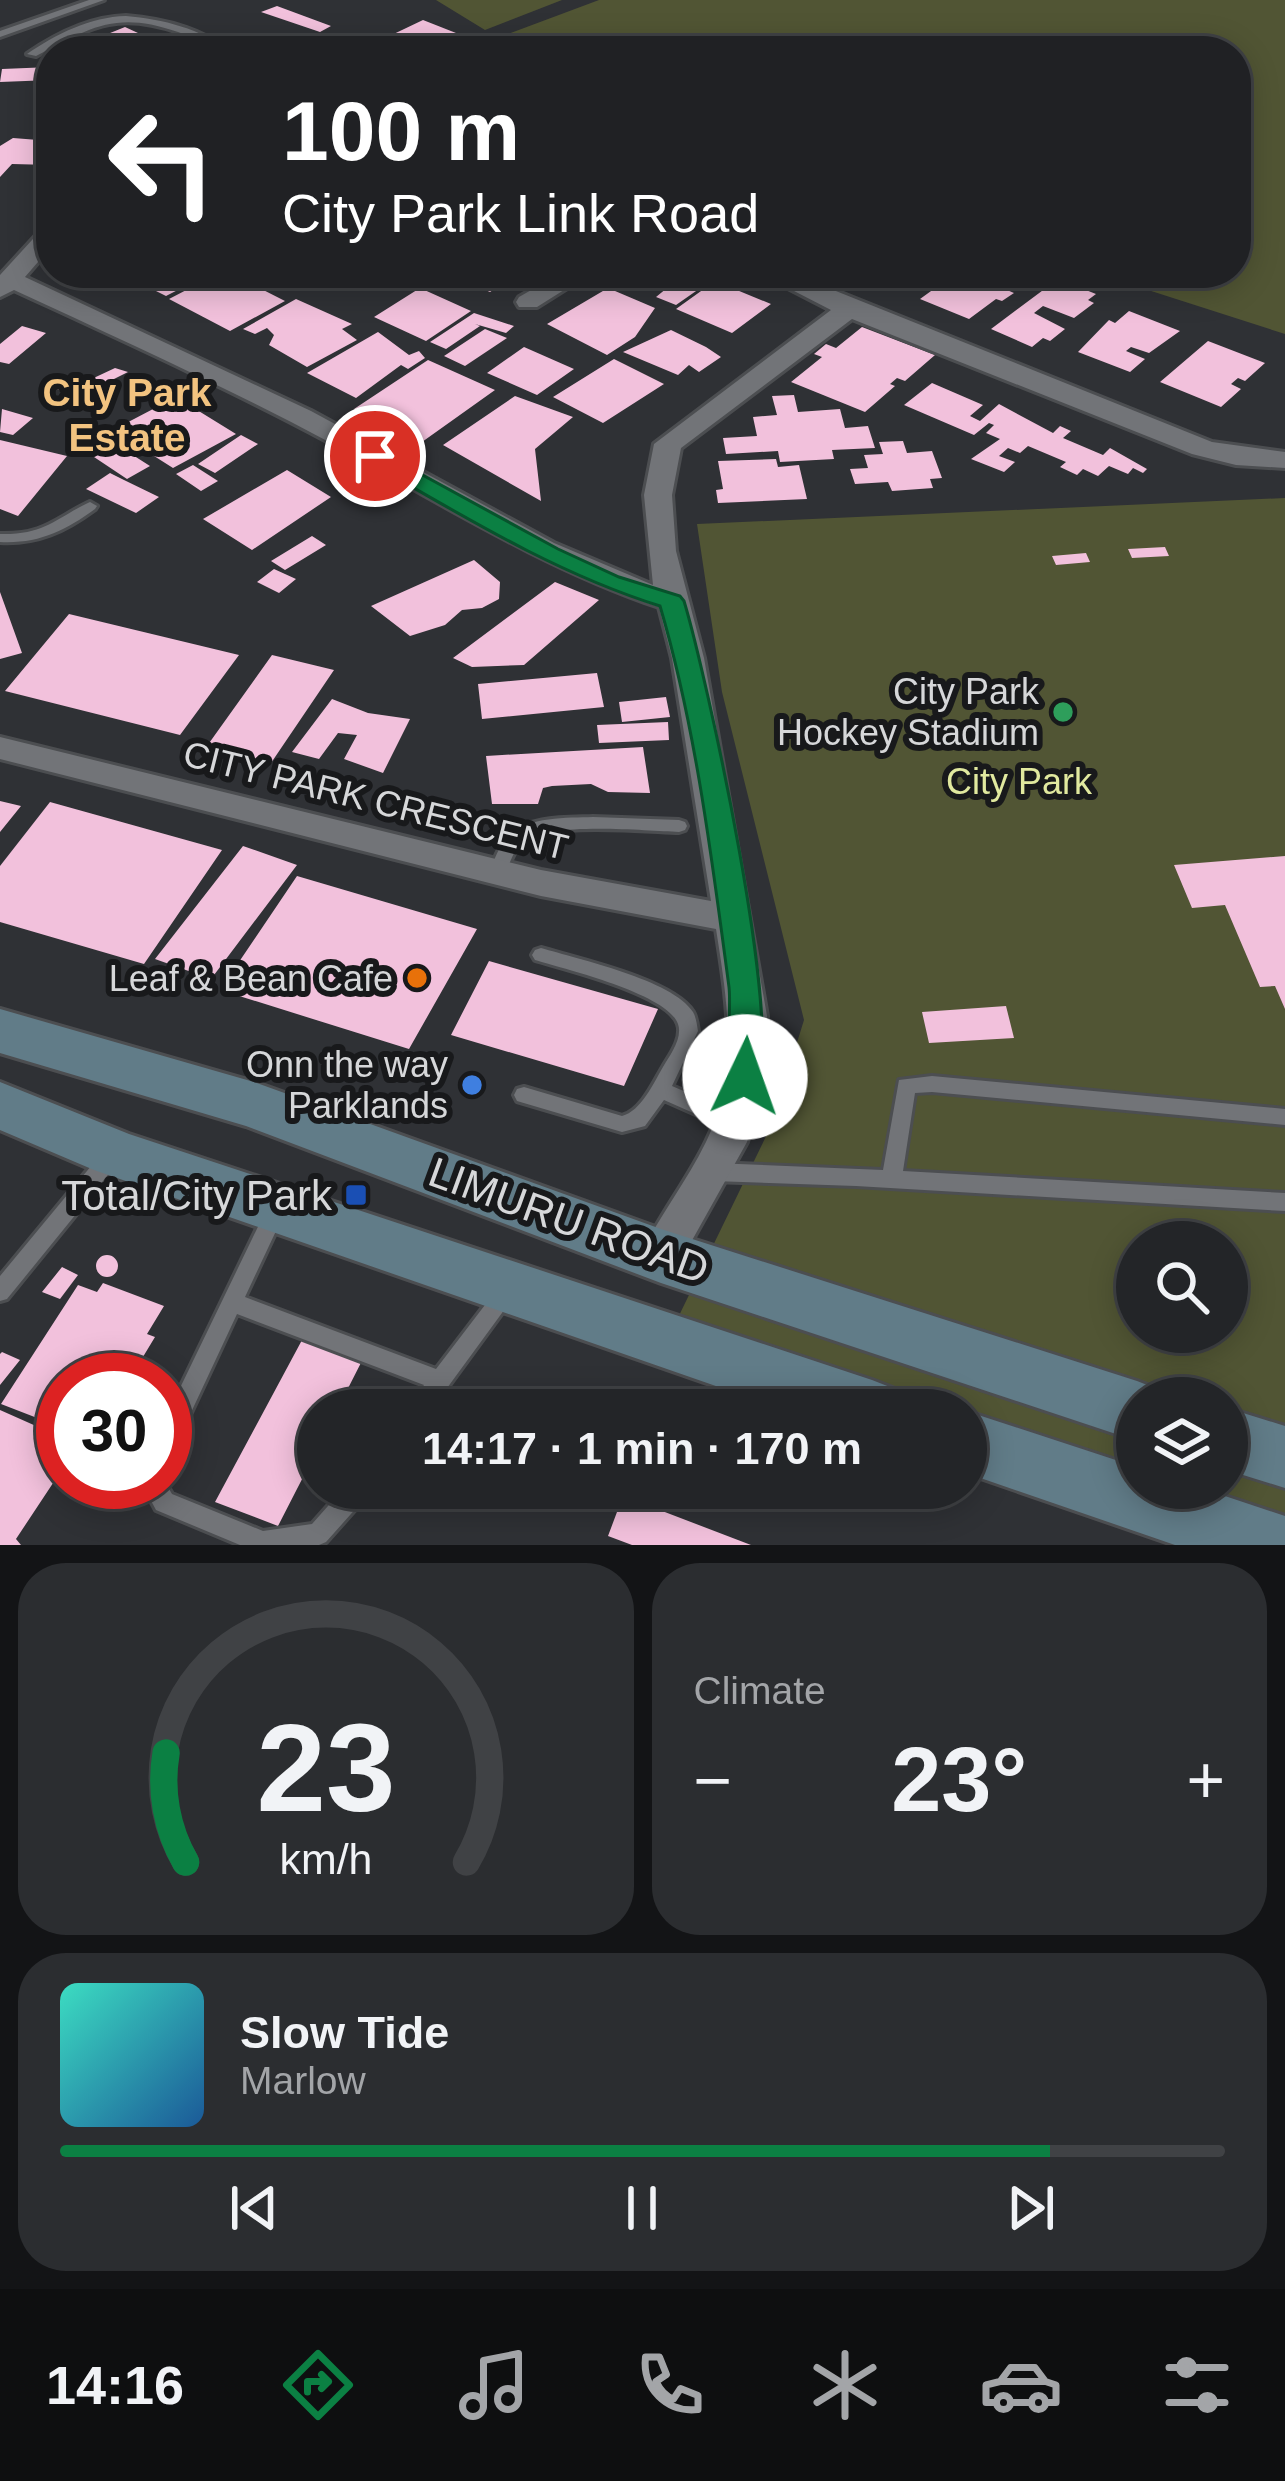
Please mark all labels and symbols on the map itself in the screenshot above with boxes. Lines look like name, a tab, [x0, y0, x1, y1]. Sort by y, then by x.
district label: City Park Estate	[42, 371, 212, 459]
pin	[324, 405, 426, 507]
place label: City Park Hockey Stadium	[777, 671, 1040, 753]
marker: City Park Hockey Stadium	[1050, 699, 1076, 725]
street label: CITY PARK CRESCENT	[179, 733, 572, 868]
park label: City Park	[946, 761, 1093, 802]
place label: Leaf & Bean Cafe	[109, 958, 393, 999]
marker: Leaf & Bean Cafe	[404, 965, 430, 991]
position arrow	[682, 1014, 808, 1140]
place label: Onn the way Parklands	[246, 1044, 448, 1126]
marker: Onn the way Parklands	[459, 1072, 485, 1098]
street label: LIMURU ROAD	[423, 1148, 715, 1293]
place label: Total/City Park	[61, 1172, 333, 1219]
marker: Total/City Park	[343, 1182, 369, 1208]
speed limit sign: 30	[36, 1353, 192, 1509]

